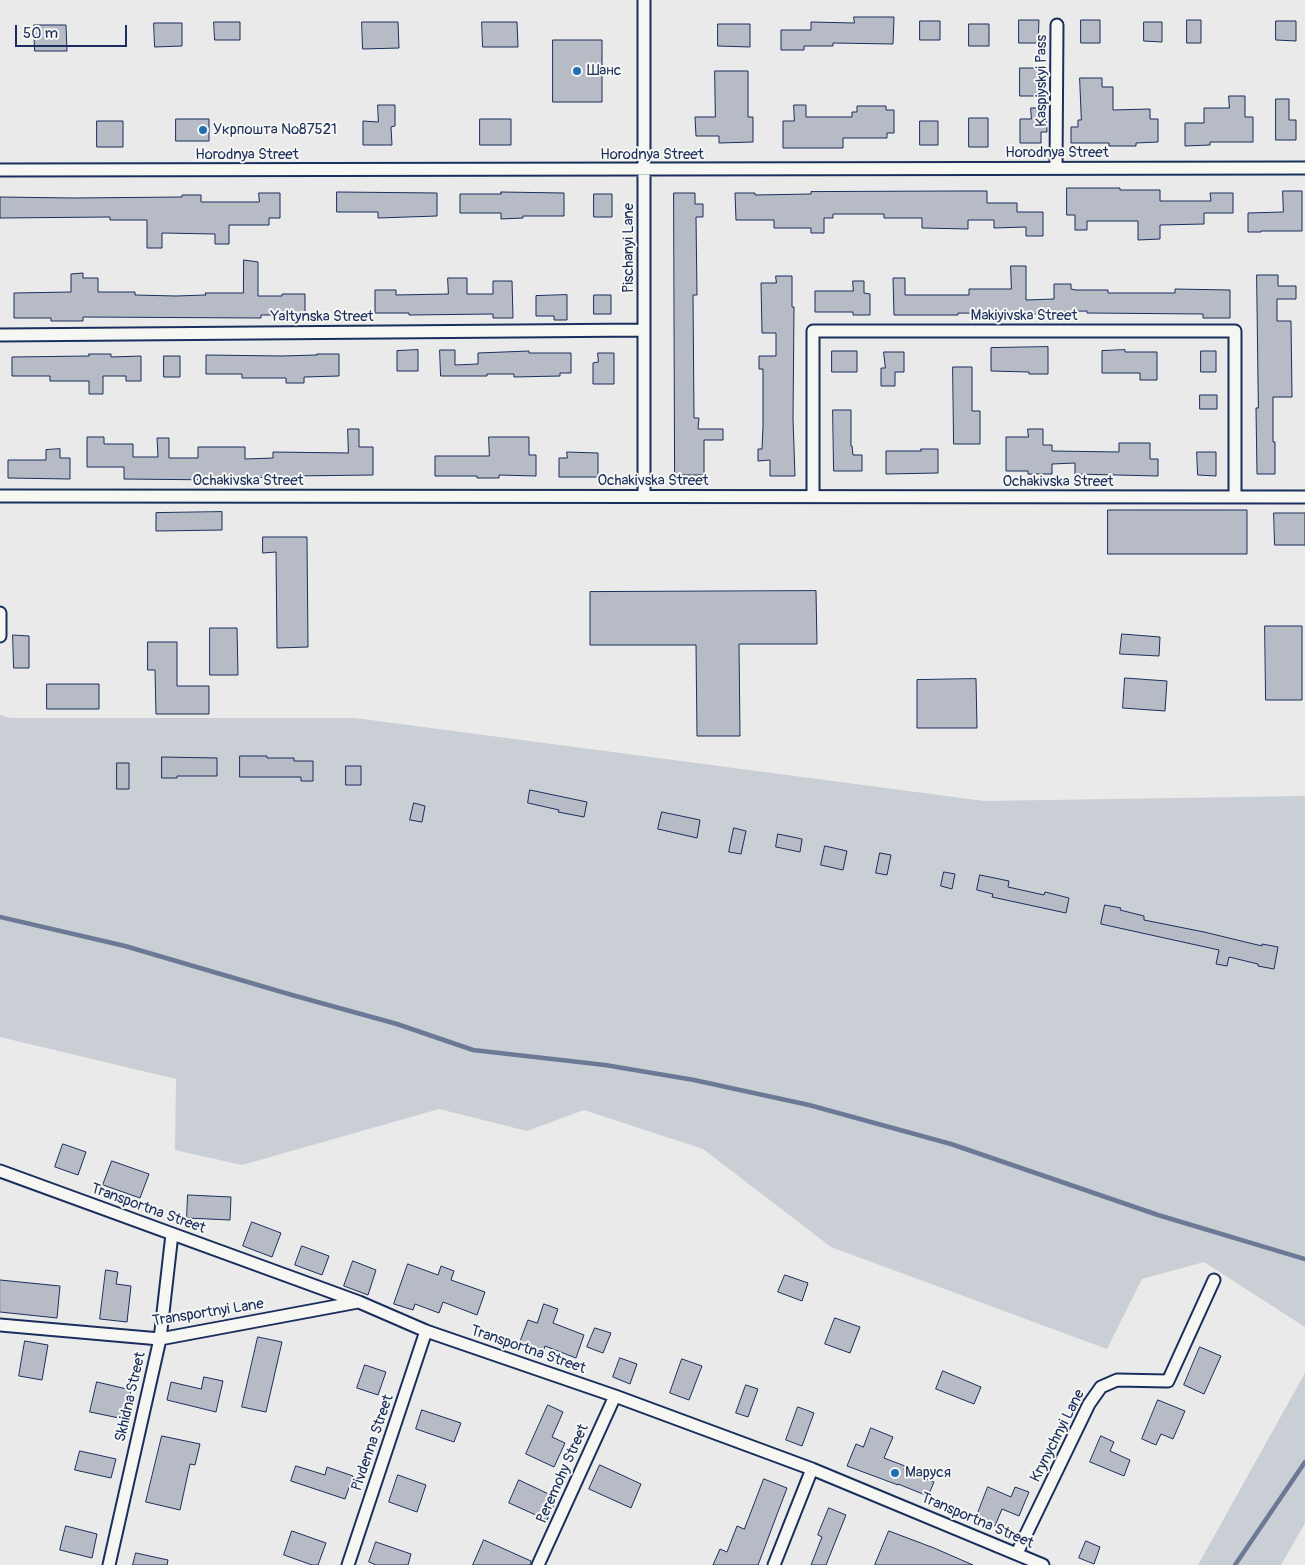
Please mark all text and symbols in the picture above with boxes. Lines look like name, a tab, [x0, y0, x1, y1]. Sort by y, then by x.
scale bar	[18, 15, 130, 47]
text: 50 m	[23, 24, 58, 43]
street label: Kaspiyskyi Pass	[1033, 35, 1051, 127]
place label: Шанс	[587, 62, 621, 80]
marker: Шанс	[571, 65, 583, 77]
place label: Укрпошта №87521	[213, 121, 337, 139]
marker: Укрпошта №87521	[197, 124, 209, 136]
street label: Horodnya Street	[1005, 144, 1109, 162]
street label: Horodnya Street	[195, 146, 299, 164]
street label: Horodnya Street	[600, 146, 704, 164]
street label: Pischanyi Lane	[620, 203, 638, 293]
street label: Makiyivska Street	[971, 307, 1077, 325]
street label: Yaltynska Street	[270, 308, 374, 326]
street label: Ochakivska Street	[192, 472, 304, 490]
street label: Ochakivska Street	[597, 472, 709, 490]
street label: Ochakivska Street	[1002, 473, 1114, 491]
street label: Transportna Street	[88, 1180, 208, 1238]
street label: Transportnyi Lane	[151, 1295, 265, 1331]
street label: Transportna Street	[468, 1322, 588, 1378]
street label: Skhidna Street	[112, 1350, 150, 1444]
street label: Krynychnyi Lane	[1027, 1387, 1089, 1485]
street label: Pivdenna Street	[348, 1392, 398, 1494]
street label: Peremohy Street	[533, 1422, 593, 1526]
place label: Маруся	[905, 1464, 951, 1482]
marker: Маруся	[889, 1467, 901, 1479]
street label: Transportna Street	[918, 1489, 1036, 1553]

